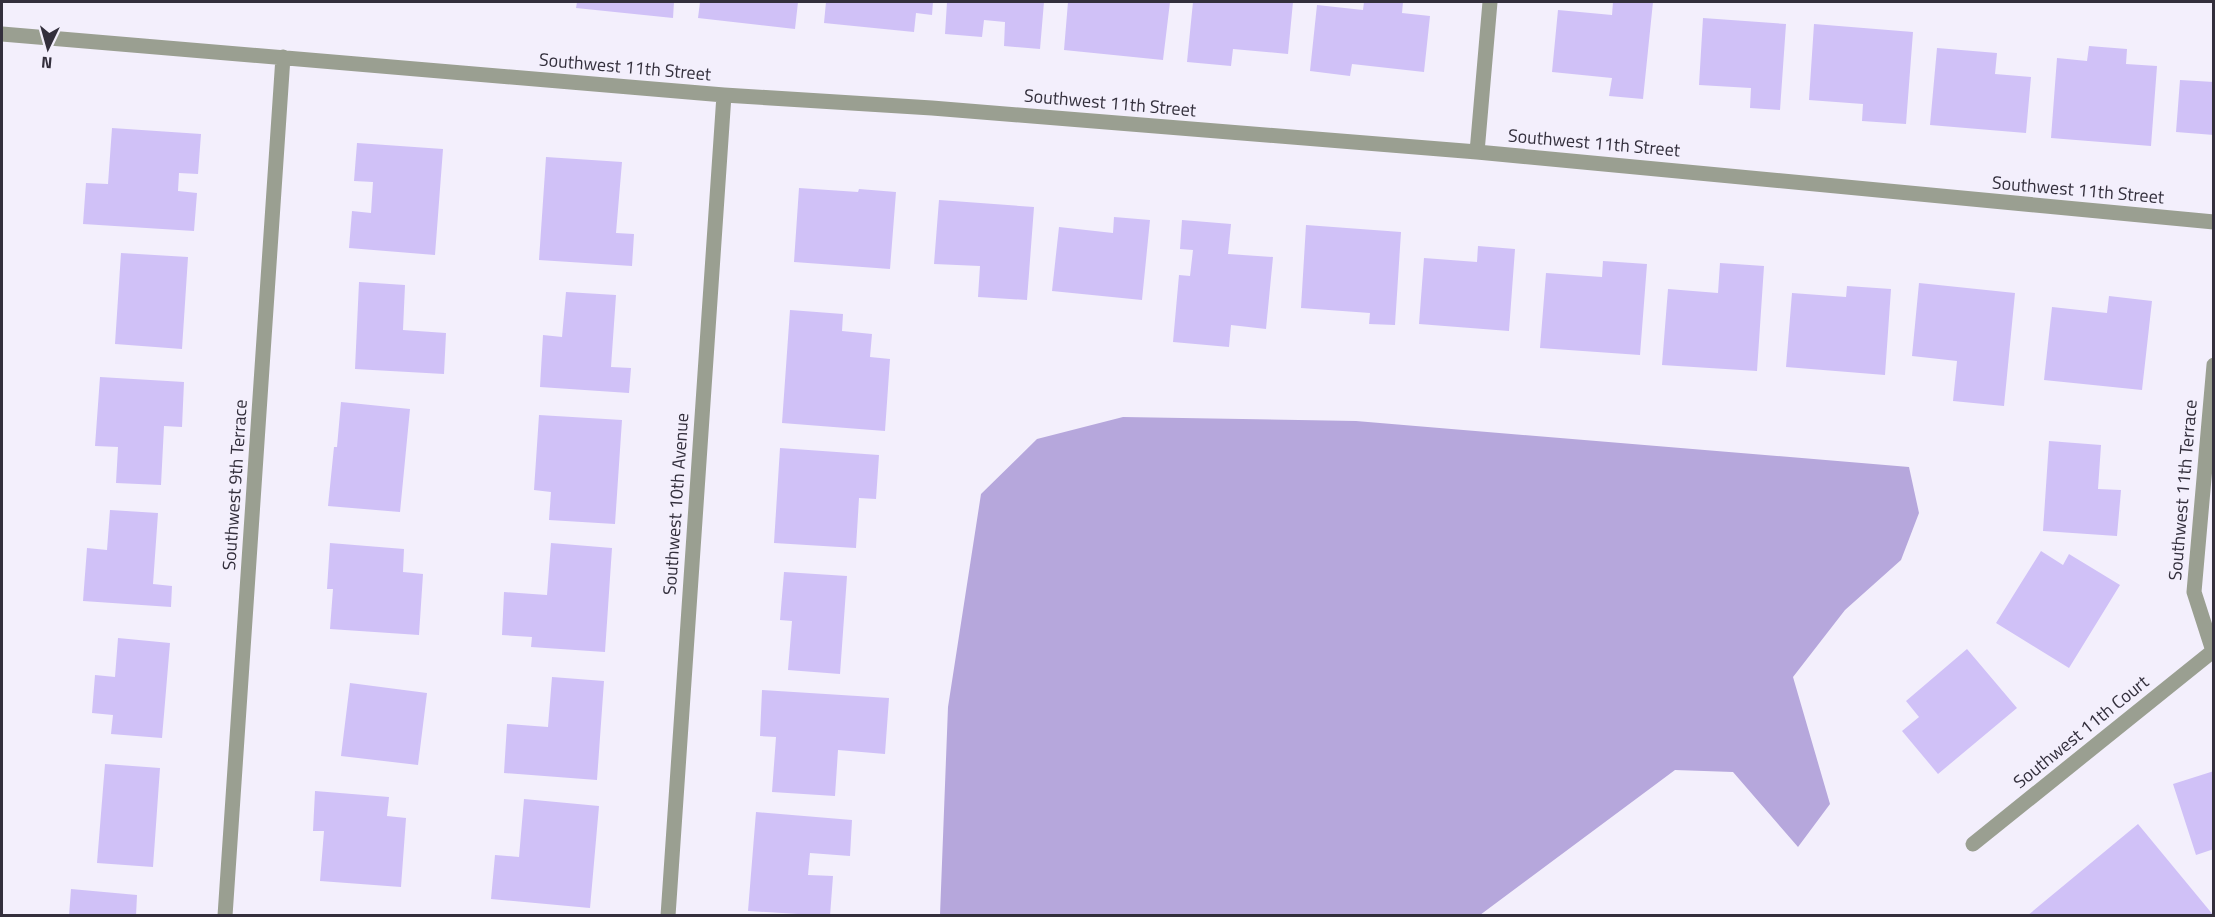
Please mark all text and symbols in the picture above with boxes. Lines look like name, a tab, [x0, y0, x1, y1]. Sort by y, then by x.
north arrow	[18, 18, 78, 78]
street label: Southwest 11th Street	[538, 46, 713, 88]
text: N	[40, 51, 53, 75]
street label: Southwest 11th Street	[1023, 82, 1198, 124]
street label: Southwest 11th Street	[1507, 122, 1682, 164]
street label: Southwest 11th Street	[1991, 169, 2166, 211]
street label: Southwest 11th Terrace	[2161, 398, 2204, 581]
street label: Southwest 9th Terrace	[215, 399, 254, 571]
street label: Southwest 10th Avenue	[656, 412, 695, 596]
street label: Southwest 11th Court	[2007, 668, 2155, 795]

